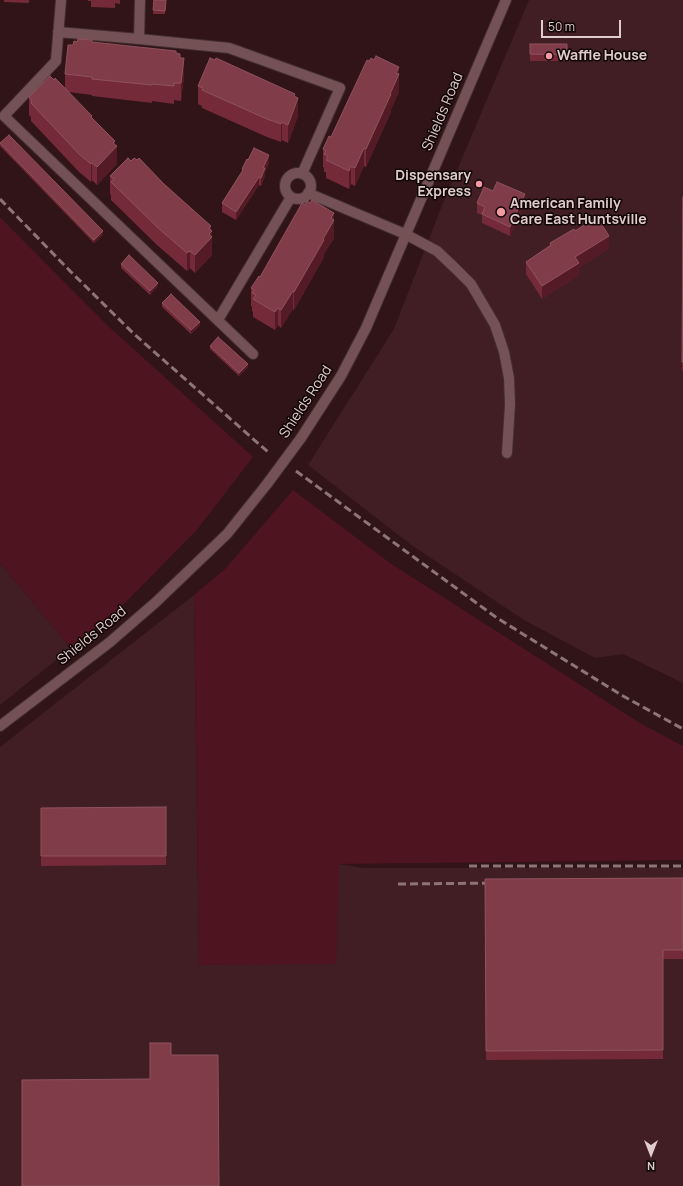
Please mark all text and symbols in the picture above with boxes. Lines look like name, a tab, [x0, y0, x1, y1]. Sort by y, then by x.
scale bar	[543, 12, 623, 38]
text: 50 m	[548, 18, 575, 35]
place label: Waffle House	[557, 48, 647, 64]
marker: Waffle House	[544, 51, 554, 61]
street label: Shields Road	[419, 70, 467, 154]
place label: Dispensary Express	[395, 168, 471, 200]
marker: Dispensary Express	[474, 179, 484, 189]
place label: American Family Care East Huntsville	[510, 196, 647, 228]
marker: American Family Care East Huntsville	[495, 206, 507, 218]
street label: Shields Road	[276, 362, 336, 442]
street label: Shields Road	[54, 603, 130, 669]
north arrow	[631, 1134, 671, 1174]
text: N	[647, 1159, 655, 1174]

